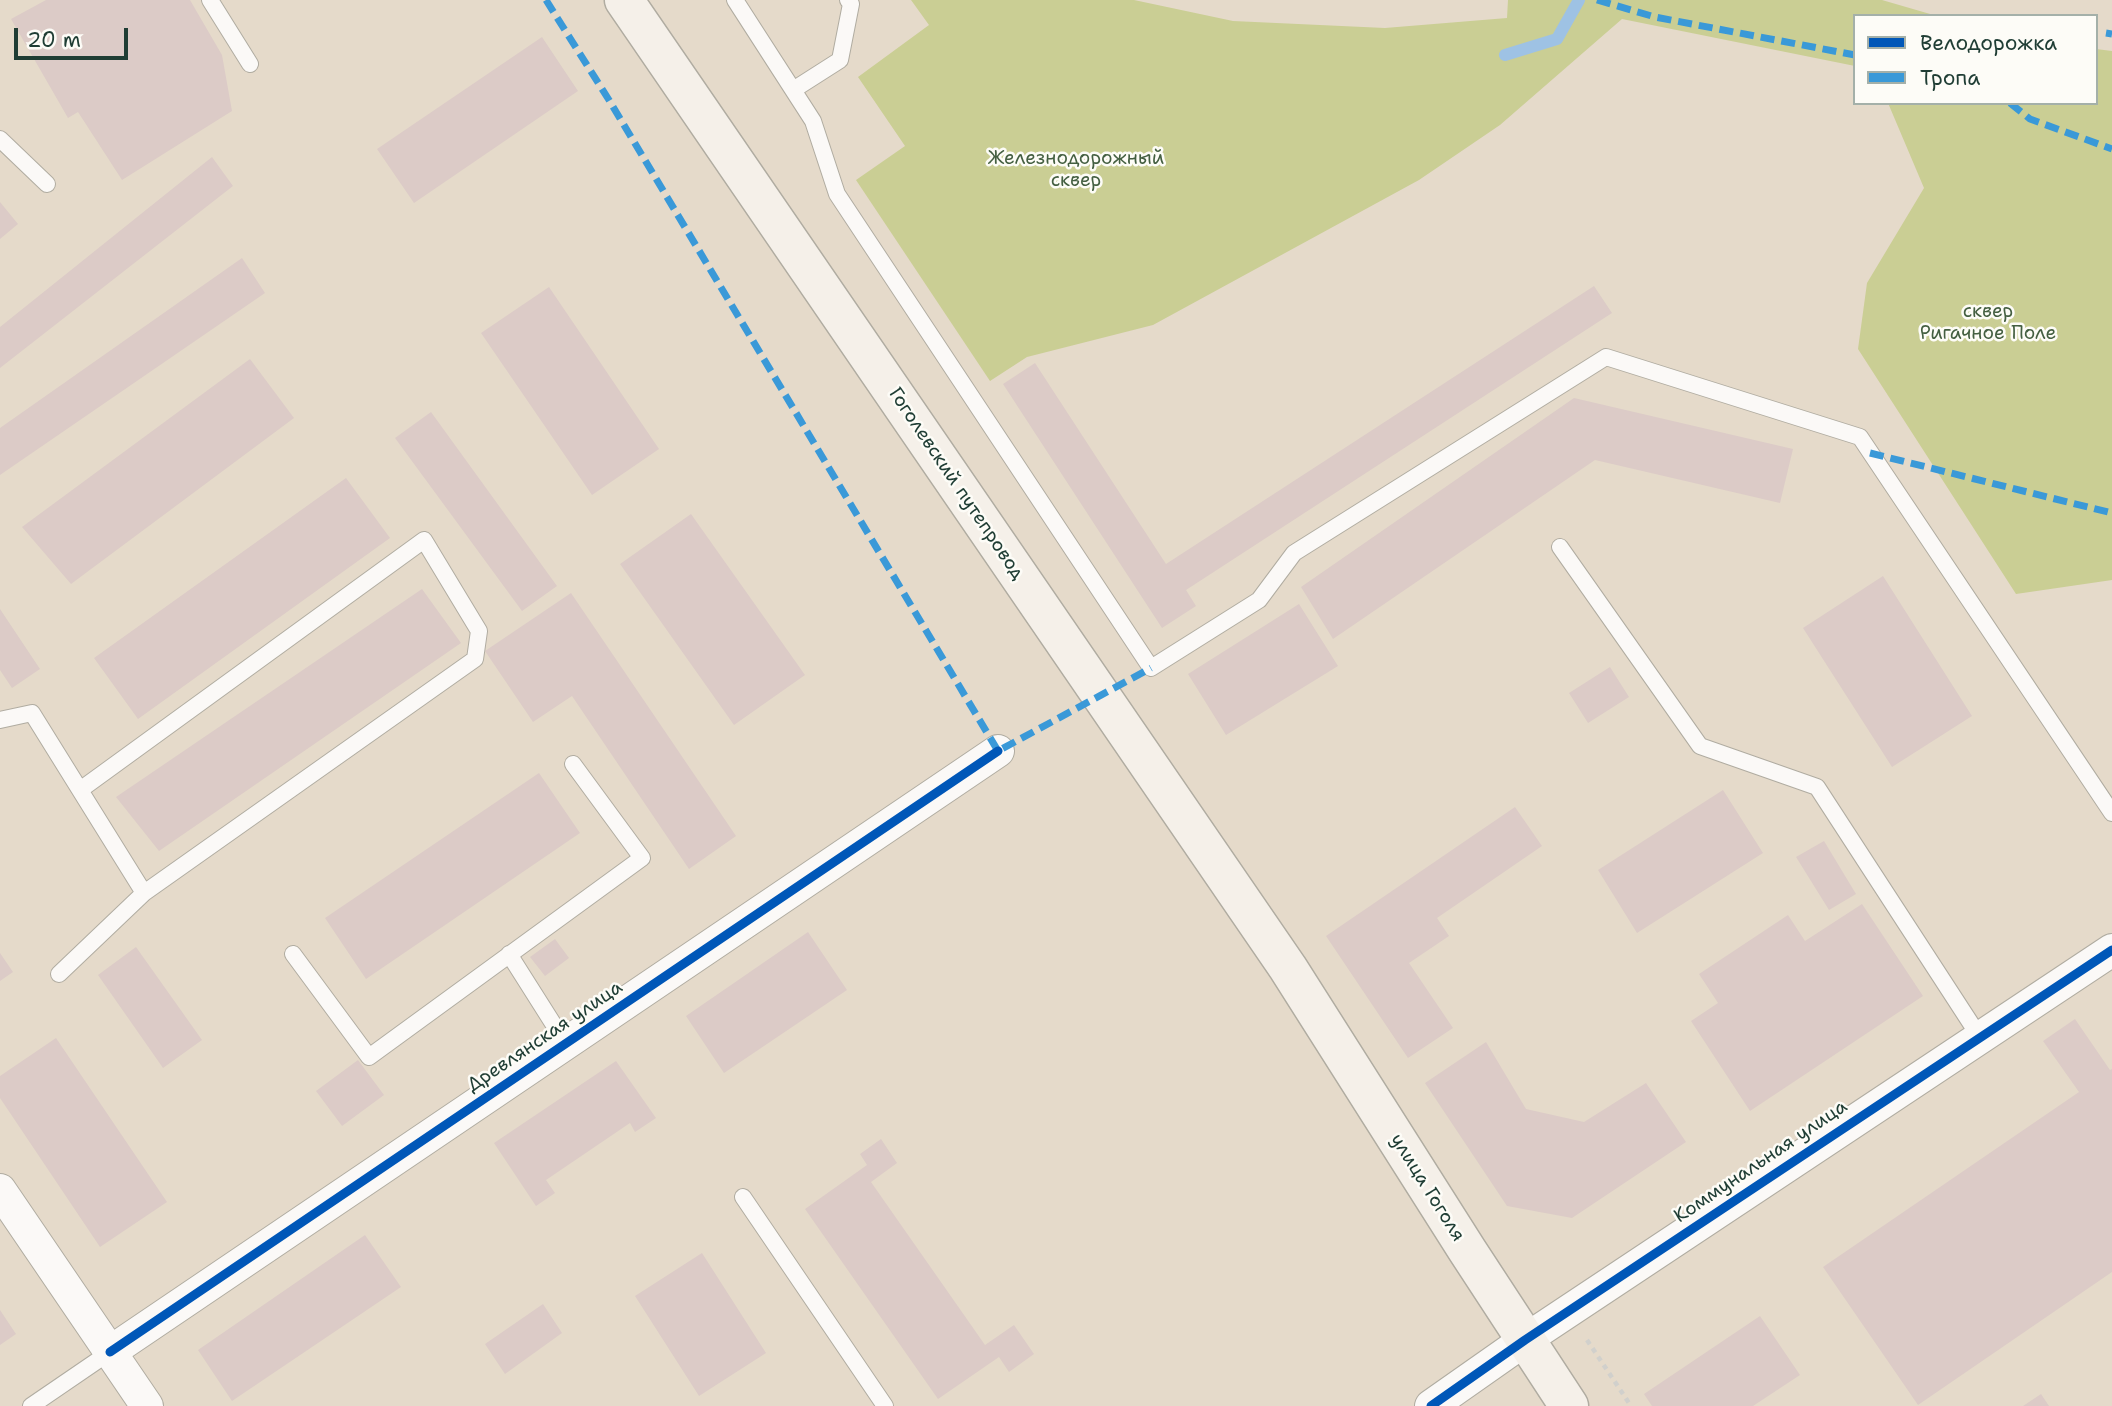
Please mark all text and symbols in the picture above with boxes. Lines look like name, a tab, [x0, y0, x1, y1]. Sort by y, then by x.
scale bar	[18, 14, 131, 58]
legend	[1853, 14, 2098, 105]
text: 20 m	[27, 26, 81, 54]
text: Велодорожка	[1920, 29, 2057, 57]
text: Тропа	[1920, 64, 1980, 92]
park label: Железнодорожный сквер	[988, 148, 1164, 192]
park label: сквер Ригачное Поле	[1920, 301, 2056, 345]
street label: Гоголевский путепровод	[883, 384, 1029, 584]
street label: Древлянская улица	[463, 976, 627, 1098]
street label: Коммунальная улица	[1670, 1096, 1852, 1228]
street label: улица Гоголя	[1385, 1130, 1469, 1246]

